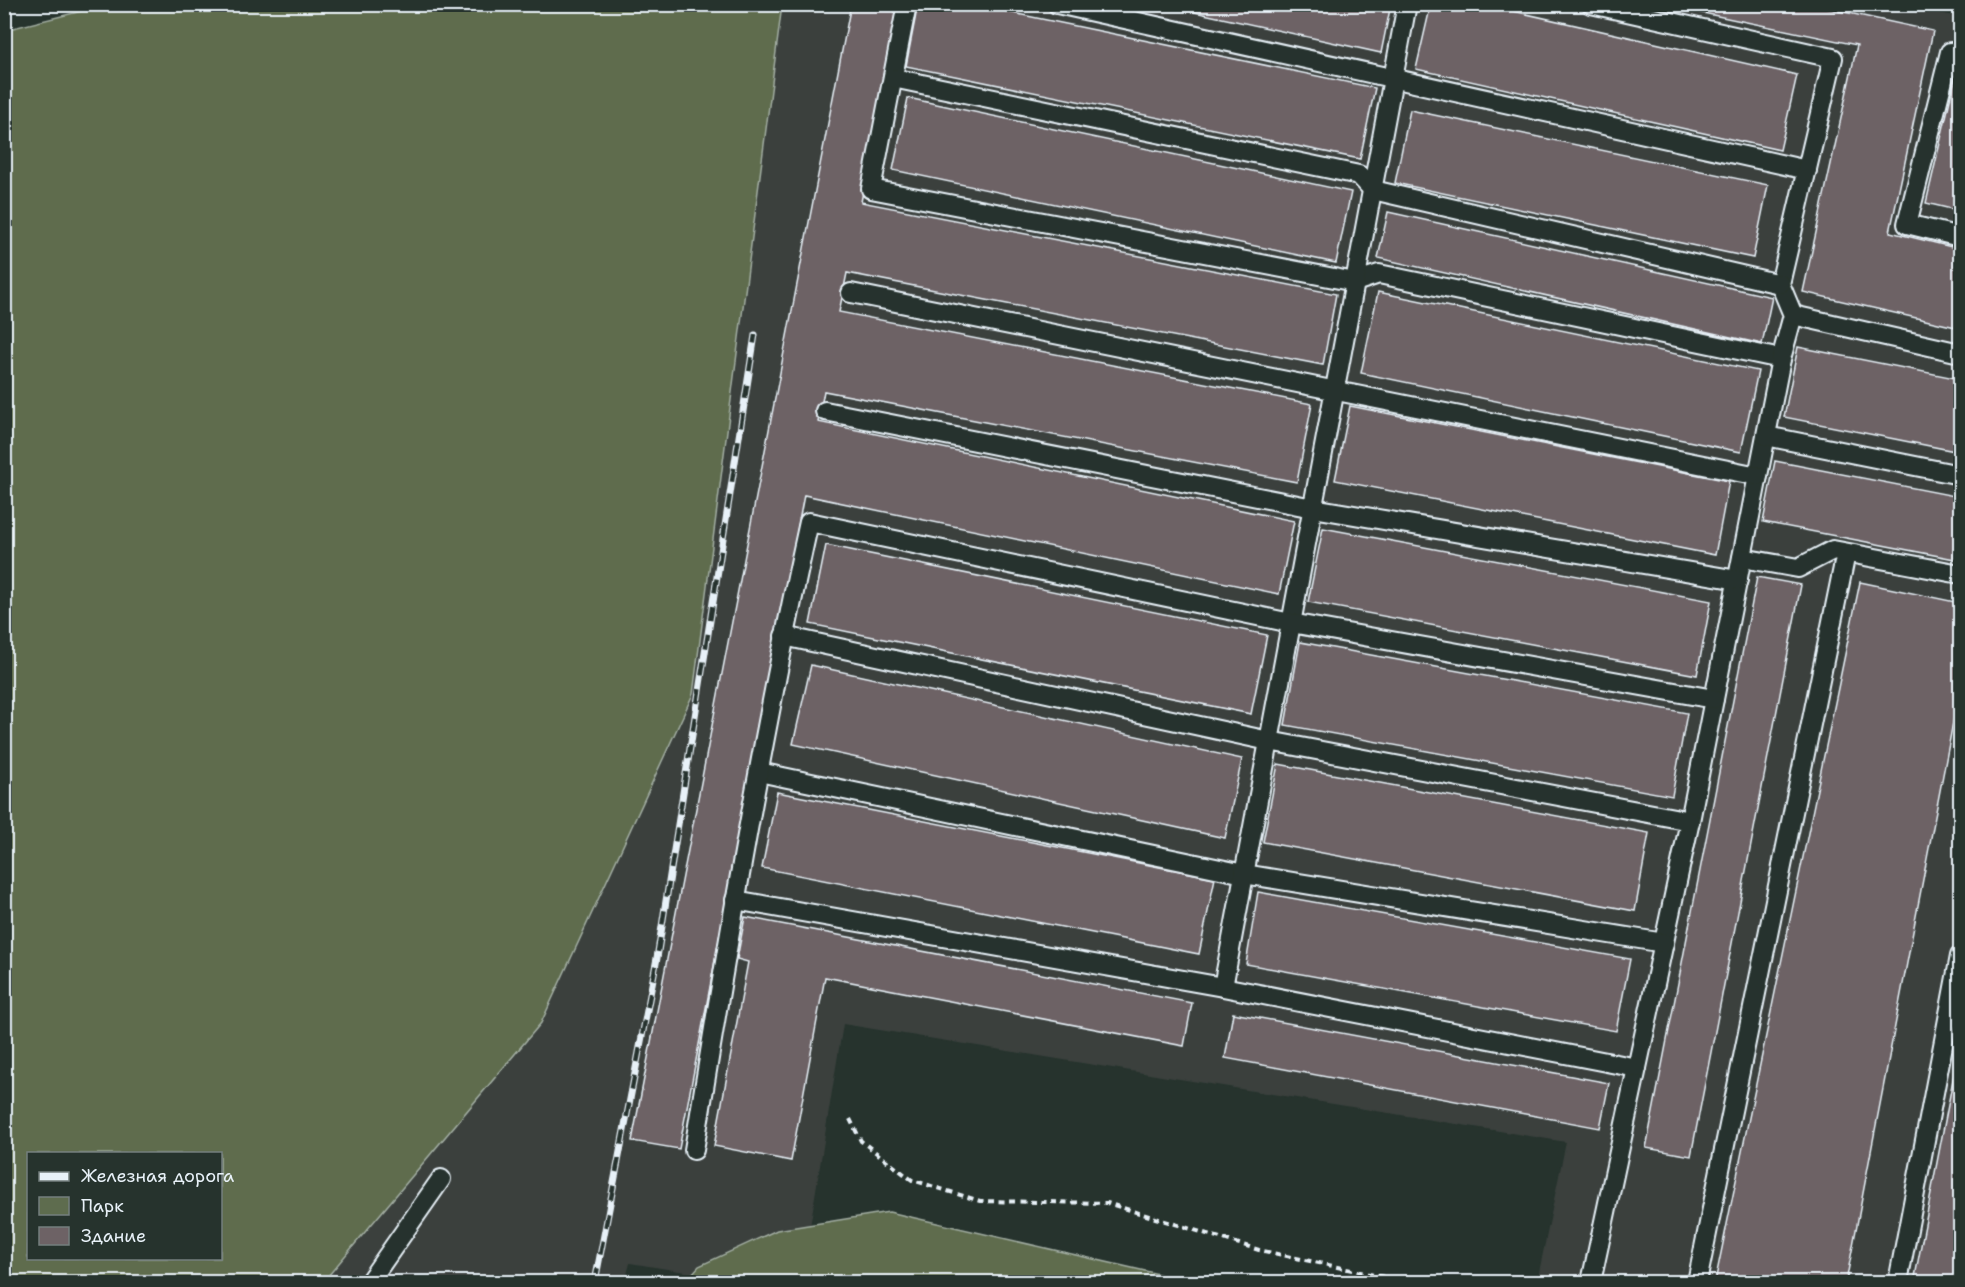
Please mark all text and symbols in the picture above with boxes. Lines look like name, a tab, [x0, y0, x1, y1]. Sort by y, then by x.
legend	[27, 1152, 222, 1260]
text: Железная дорога	[81, 1164, 234, 1188]
text: Парк	[81, 1194, 124, 1218]
text: Здание	[81, 1224, 146, 1248]

